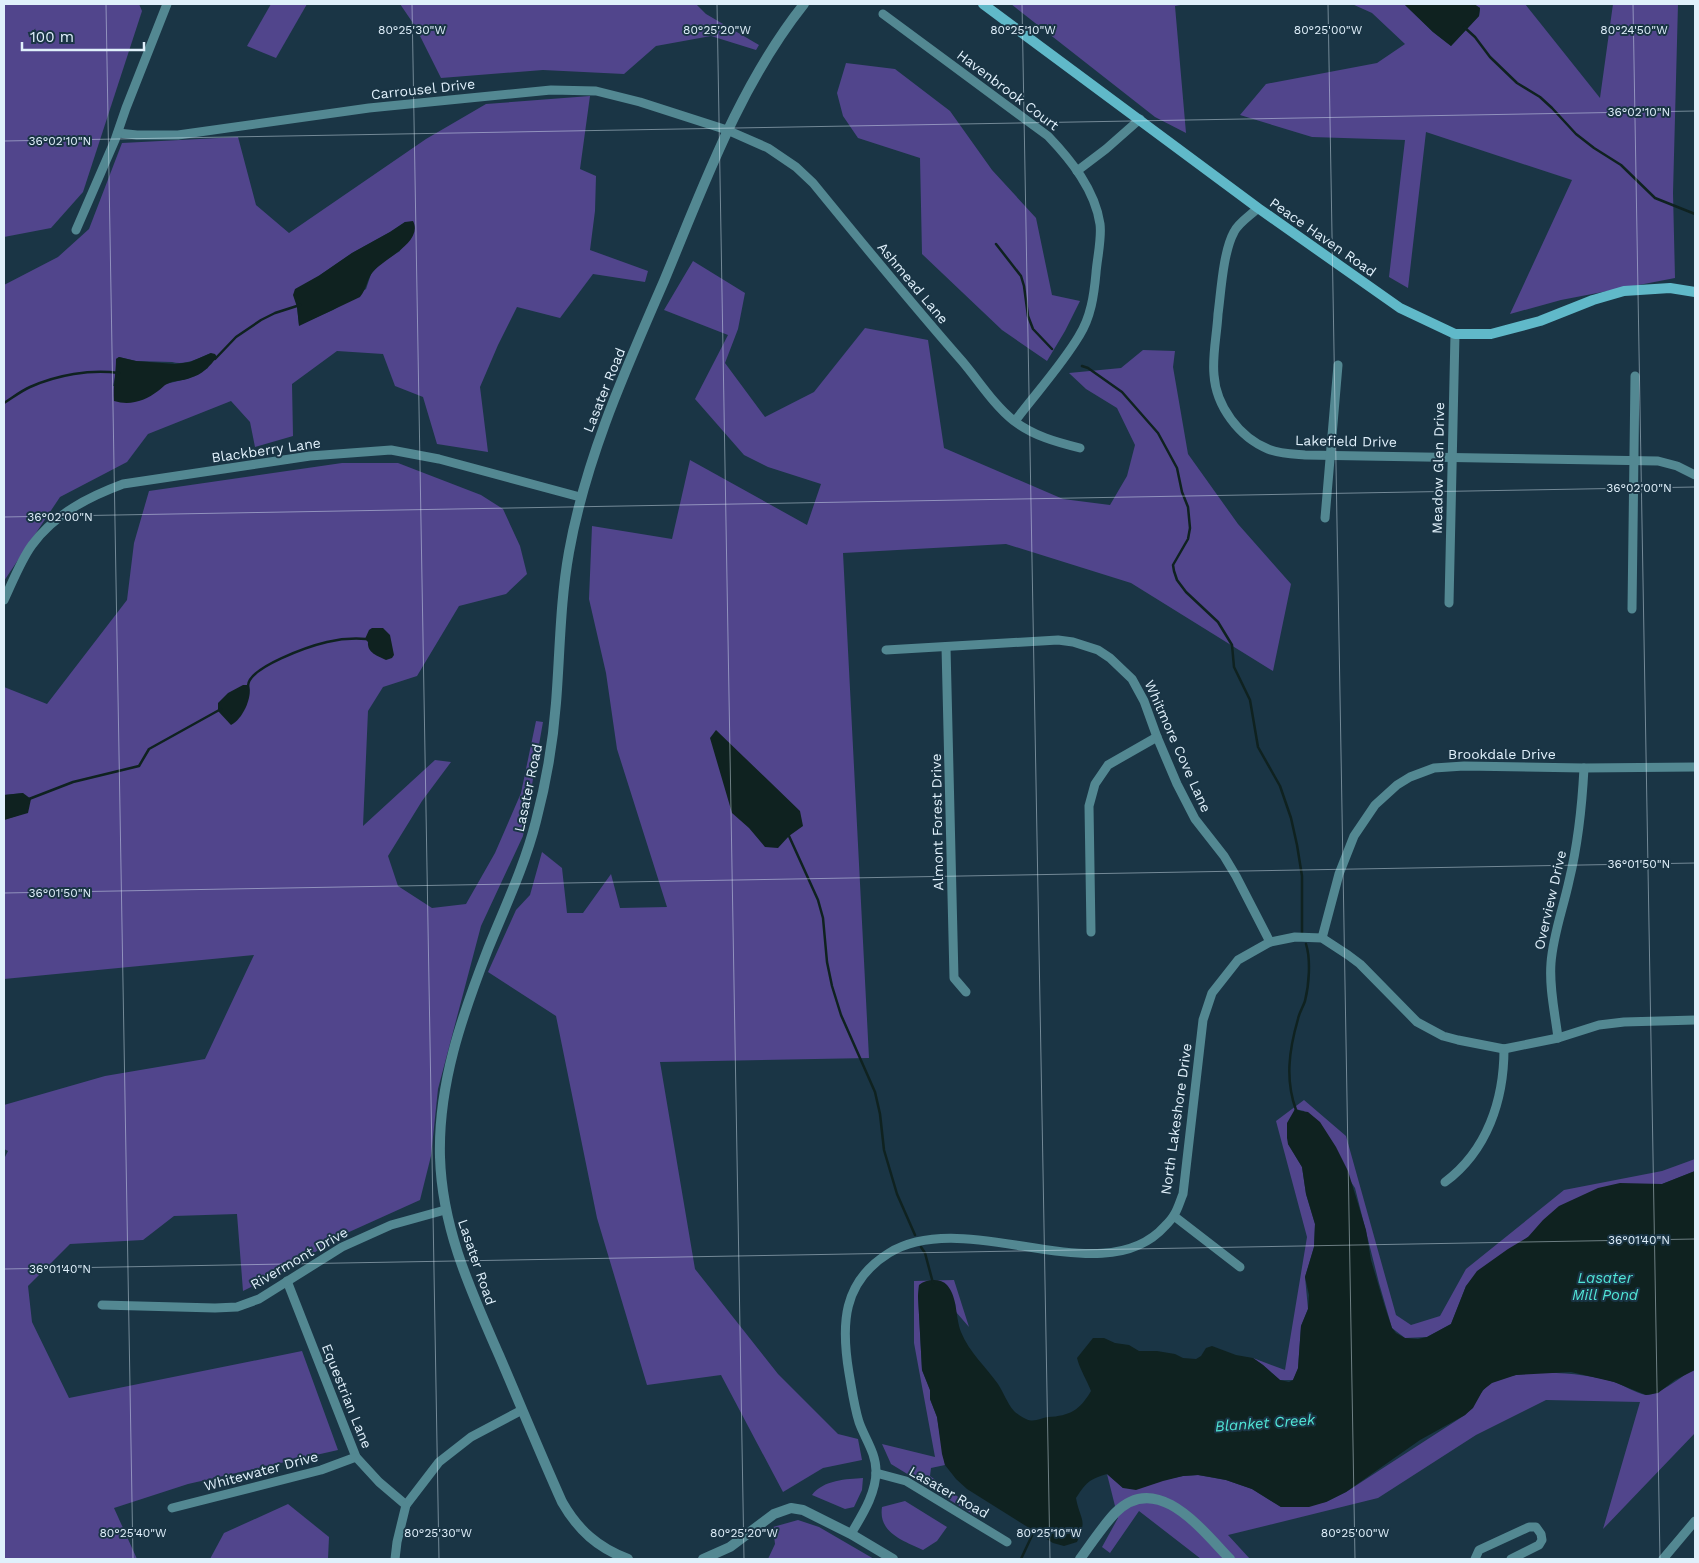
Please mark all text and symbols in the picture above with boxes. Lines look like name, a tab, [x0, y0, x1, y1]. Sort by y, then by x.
scale bar	[22, 20, 145, 52]
text: 80°25'30"W	[378, 23, 446, 37]
text: 80°25'20"W	[683, 23, 751, 37]
text: 80°25'10"W	[990, 23, 1056, 37]
text: 80°25'00"W	[1294, 23, 1363, 37]
text: 80°24'50"W	[1600, 23, 1668, 37]
text: 100 m	[30, 28, 74, 46]
street label: Havenbrook Court	[954, 47, 1062, 134]
street label: Carrousel Drive	[370, 76, 476, 102]
text: 36°02'10"N	[1608, 105, 1670, 119]
text: 36°02'10"N	[29, 134, 91, 148]
street label: Peace Haven Road	[1267, 194, 1379, 280]
street label: Ashmead Lane	[874, 239, 952, 327]
street label: Lasater Road	[580, 345, 628, 435]
street label: Meadow Glen Drive	[1429, 402, 1447, 534]
street label: Lakefield Drive	[1295, 432, 1397, 450]
street label: Blackberry Lane	[210, 434, 322, 466]
text: 36°02'00"N	[1606, 481, 1672, 495]
text: 36°02'00"N	[27, 510, 93, 524]
street label: Whitmore Cove Lane	[1142, 677, 1214, 815]
street label: Lasater Road	[511, 743, 545, 833]
street label: Brookdale Drive	[1448, 746, 1556, 762]
street label: Almont Forest Drive	[928, 753, 946, 891]
street label: Overview Drive	[1531, 849, 1569, 951]
text: 36°01'50"N	[1608, 857, 1670, 871]
text: 36°01'50"N	[29, 886, 91, 900]
street label: North Lakeshore Drive	[1157, 1042, 1195, 1196]
street label: Lasater Road	[455, 1217, 499, 1307]
street label: Rivermont Drive	[247, 1224, 351, 1292]
text: 36°01'40"N	[1608, 1233, 1670, 1247]
text: 36°01'40"N	[29, 1262, 91, 1276]
water label: Lasater Mill Pond	[1572, 1269, 1639, 1304]
street label: Equestrian Lane	[319, 1341, 375, 1451]
water label: Blanket Creek	[1214, 1410, 1317, 1435]
street label: Whitewater Drive	[202, 1448, 320, 1494]
street label: Lasater Road	[906, 1463, 992, 1521]
text: 80°25'40"W	[99, 1526, 167, 1540]
text: 80°25'30"W	[404, 1526, 472, 1540]
text: 80°25'20"W	[710, 1526, 778, 1540]
text: 80°25'10"W	[1016, 1526, 1082, 1540]
text: 80°25'00"W	[1321, 1526, 1390, 1540]

